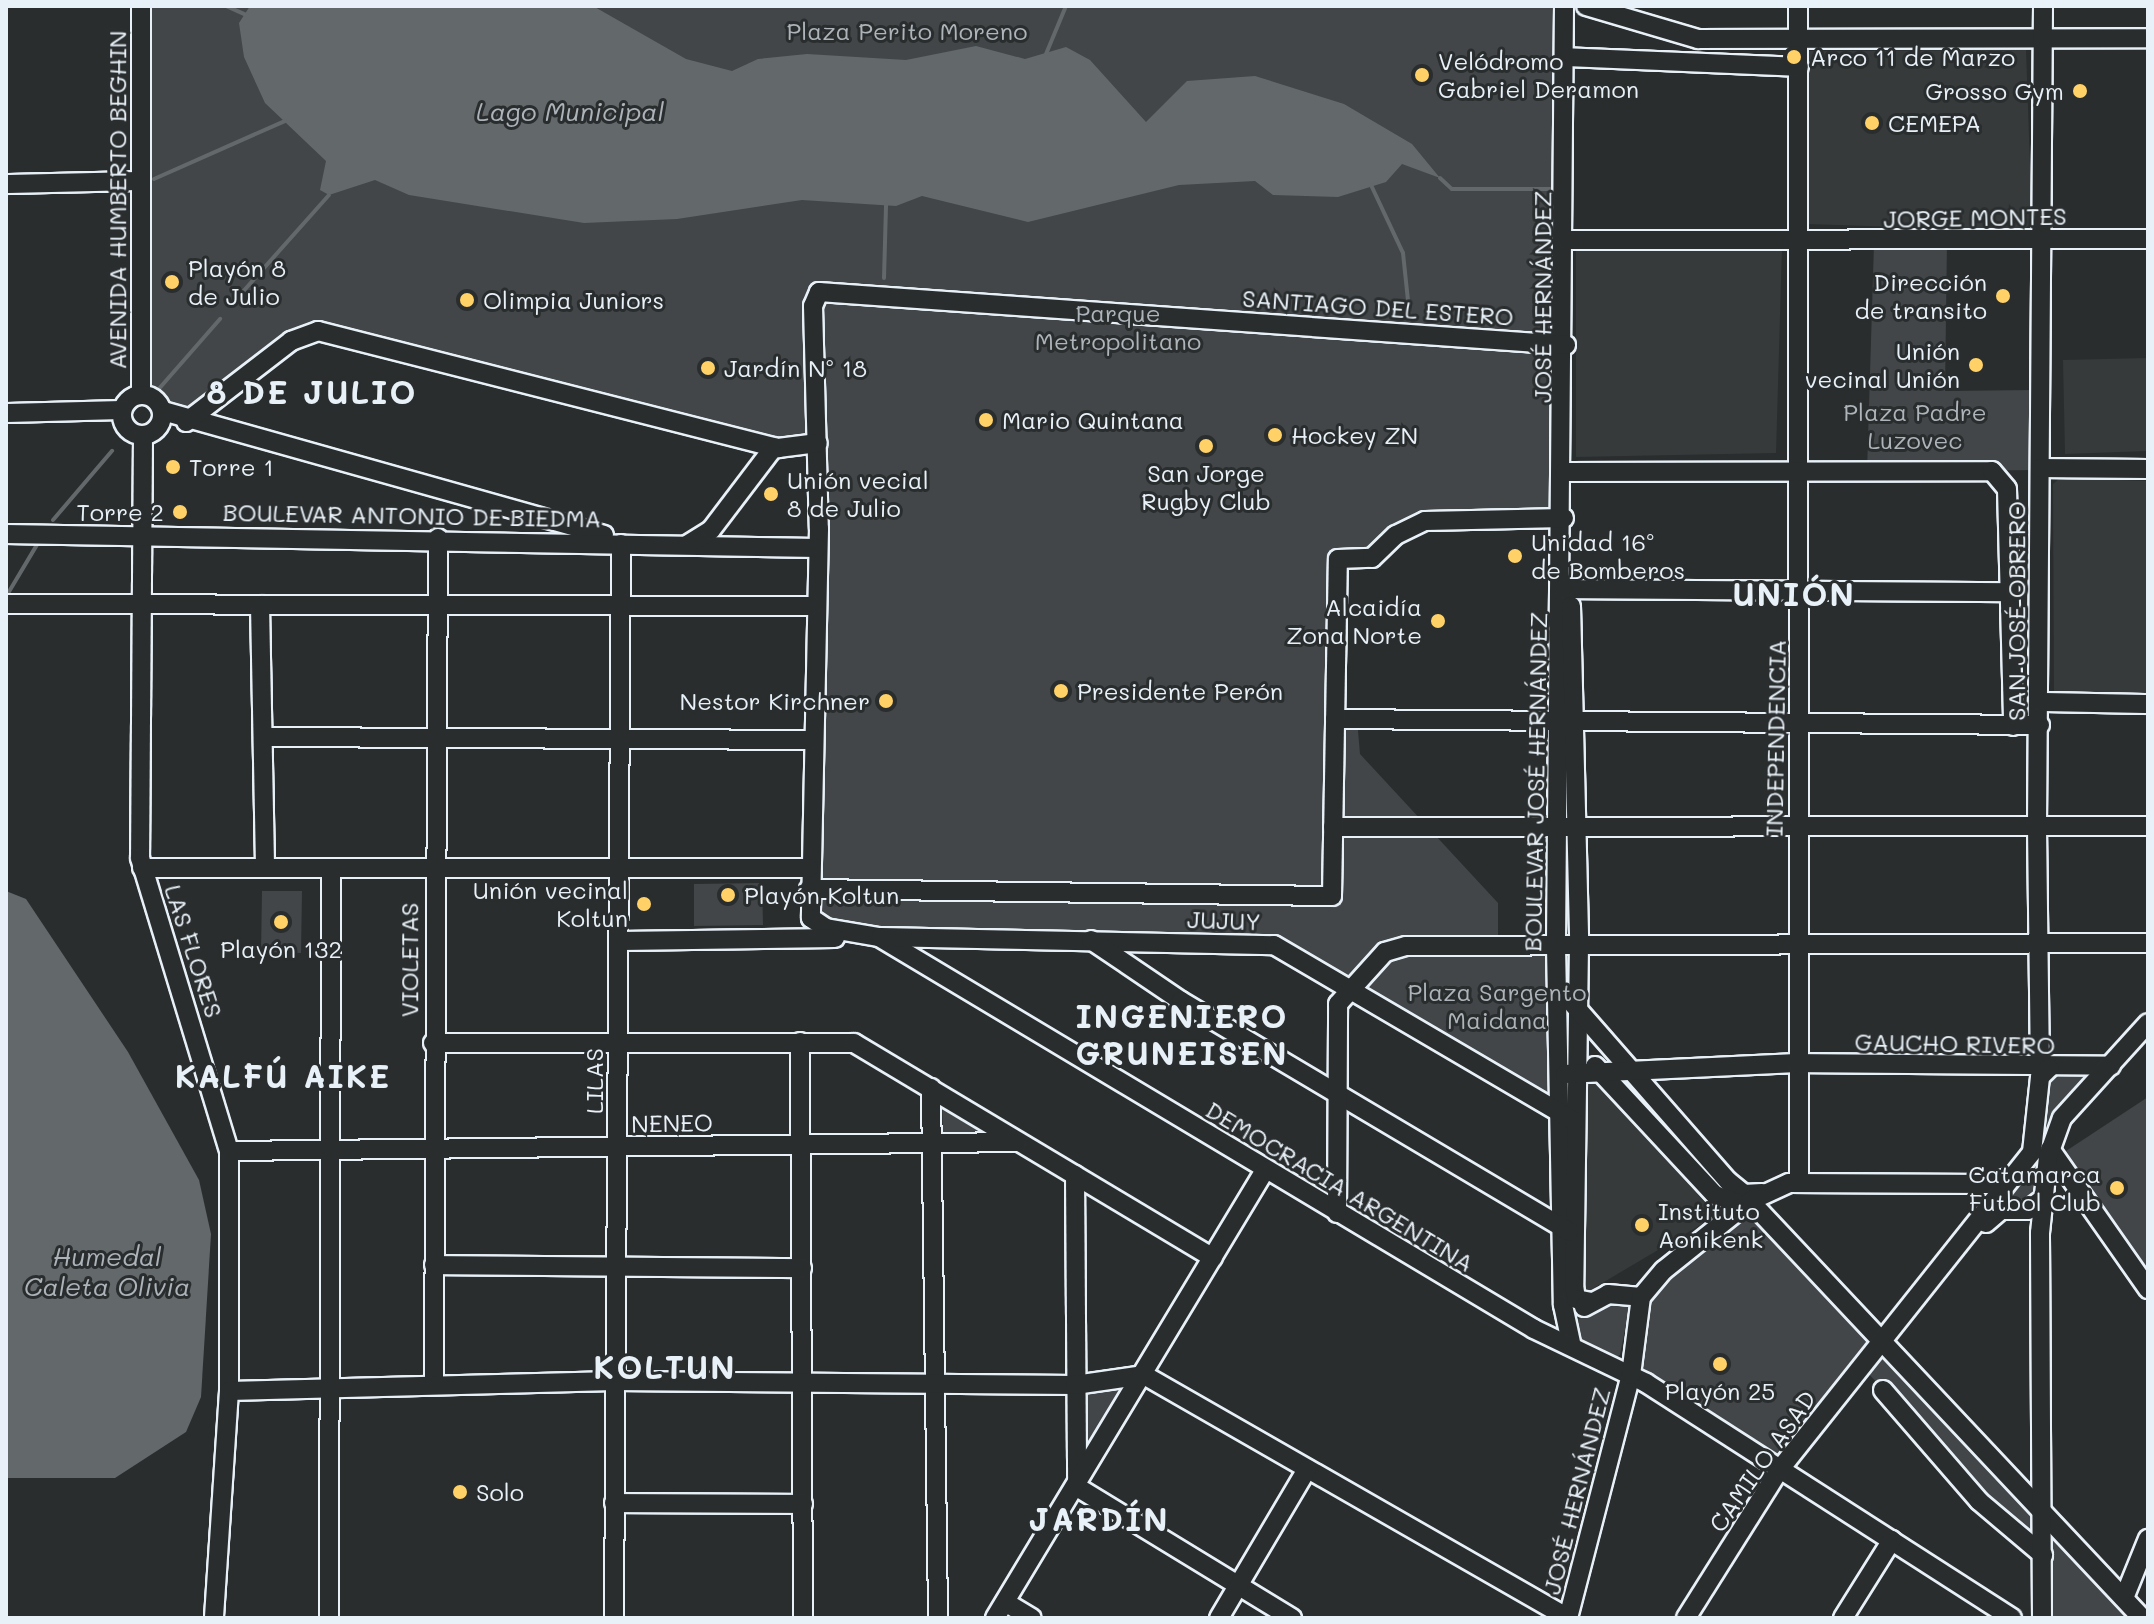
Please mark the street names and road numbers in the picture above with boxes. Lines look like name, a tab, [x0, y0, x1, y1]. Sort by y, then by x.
street label: AVENIDA HUMBERTO BEGHIN	[103, 30, 131, 370]
street label: JOSÉ HERNÁNDEZ	[1528, 191, 1556, 403]
street label: JORGE MONTES	[1883, 201, 2067, 233]
street label: SANTIAGO DEL ESTERO	[1241, 283, 1515, 331]
street label: BOULEVAR ANTONIO DE BIEDMA	[222, 497, 602, 533]
street label: SAN JOSÉ OBRERO	[2002, 501, 2030, 721]
street label: BOULEVAR JOSÉ HERNÁNDEZ	[1518, 612, 1552, 952]
street label: INDEPENDENCIA	[1759, 639, 1791, 837]
street label: LAS FLORES	[159, 881, 229, 1021]
street label: VIOLETAS	[395, 903, 423, 1017]
street label: JUJUY	[1186, 904, 1262, 936]
street label: GAUCHO RIVERO	[1854, 1027, 2056, 1059]
street label: LILAS	[580, 1048, 608, 1114]
street label: DEMOCRACIA ARGENTINA	[1201, 1094, 1479, 1278]
street label: NENEO	[631, 1108, 713, 1138]
street label: JOSÉ HERNÁNDEZ	[1536, 1385, 1616, 1597]
street label: CAMILO ASAD	[1703, 1385, 1821, 1537]

